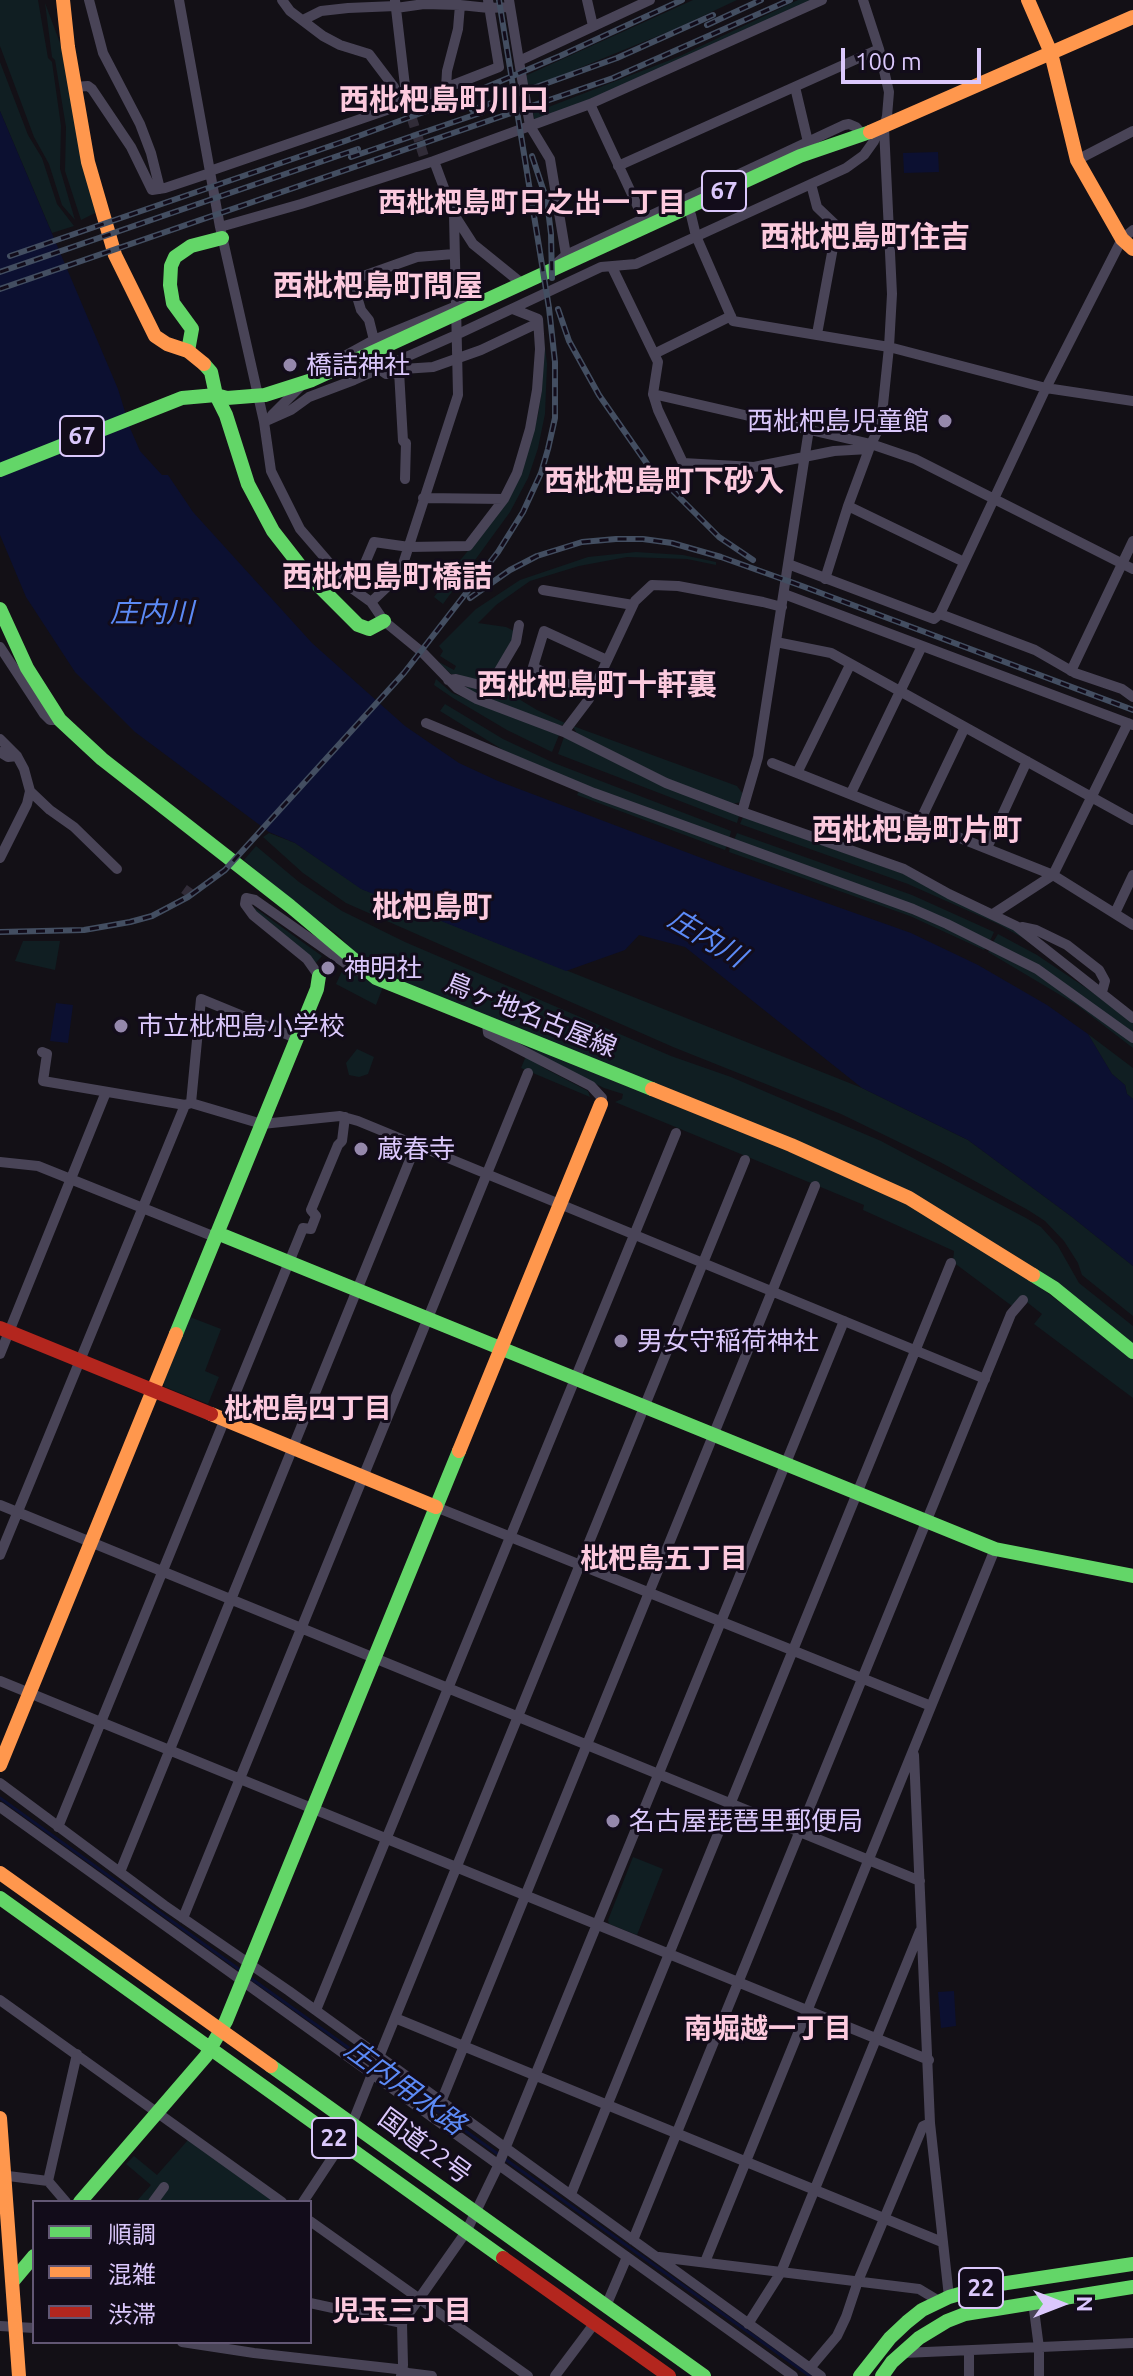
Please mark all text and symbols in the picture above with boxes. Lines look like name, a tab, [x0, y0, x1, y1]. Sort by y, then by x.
scale bar	[845, 32, 985, 82]
text: 100 m	[855, 48, 922, 75]
district label: 西枇杷島町川口	[339, 82, 549, 118]
road number: 67	[702, 171, 746, 211]
district label: 西枇杷島町日之出一丁目	[378, 186, 686, 220]
district label: 西枇杷島町住吉	[760, 219, 970, 255]
district label: 西枇杷島町問屋	[273, 268, 483, 304]
place label: 橋詰神社	[306, 349, 410, 381]
marker: 橋詰神社	[281, 356, 299, 374]
place label: 西枇杷島児童館	[747, 405, 929, 437]
marker: 西枇杷島児童館	[936, 412, 954, 430]
road number: 67	[60, 416, 104, 456]
district label: 西枇杷島町下砂入	[544, 463, 784, 499]
district label: 西枇杷島町橋詰	[282, 559, 492, 595]
water label: 庄内川	[110, 596, 194, 630]
district label: 西枇杷島町十軒裏	[477, 667, 717, 703]
district label: 西枇杷島町片町	[812, 812, 1022, 848]
district label: 枇杷島町	[372, 889, 492, 925]
water label: 庄内川	[662, 902, 752, 974]
place label: 神明社	[344, 952, 422, 984]
marker: 神明社	[319, 959, 337, 977]
street label: 鳥ヶ地名古屋線	[441, 966, 621, 1064]
place label: 市立枇杷島小学校	[137, 1010, 345, 1042]
marker: 市立枇杷島小学校	[112, 1017, 130, 1035]
place label: 蔵春寺	[377, 1133, 455, 1165]
marker: 蔵春寺	[352, 1140, 370, 1158]
place label: 男女守稲荷神社	[637, 1325, 819, 1357]
marker: 男女守稲荷神社	[612, 1332, 630, 1350]
district label: 枇杷島四丁目	[224, 1392, 392, 1426]
district label: 枇杷島五丁目	[580, 1542, 748, 1576]
place label: 名古屋琵琶里郵便局	[629, 1805, 863, 1837]
marker: 名古屋琵琶里郵便局	[604, 1812, 622, 1830]
district label: 南堀越一丁目	[684, 2012, 852, 2046]
water label: 庄内用水路	[338, 2032, 472, 2142]
street label: 国道22号	[372, 2102, 478, 2190]
road number: 22	[312, 2118, 356, 2158]
legend	[32, 2200, 312, 2344]
text: 順調	[108, 2221, 156, 2248]
text: 混雑	[108, 2261, 156, 2288]
north arrow	[1021, 2264, 1101, 2344]
road number: 22	[959, 2268, 1003, 2308]
district label: 児玉三丁目	[332, 2294, 472, 2328]
text: N	[1073, 2296, 1098, 2312]
text: 渋滞	[108, 2301, 156, 2328]

